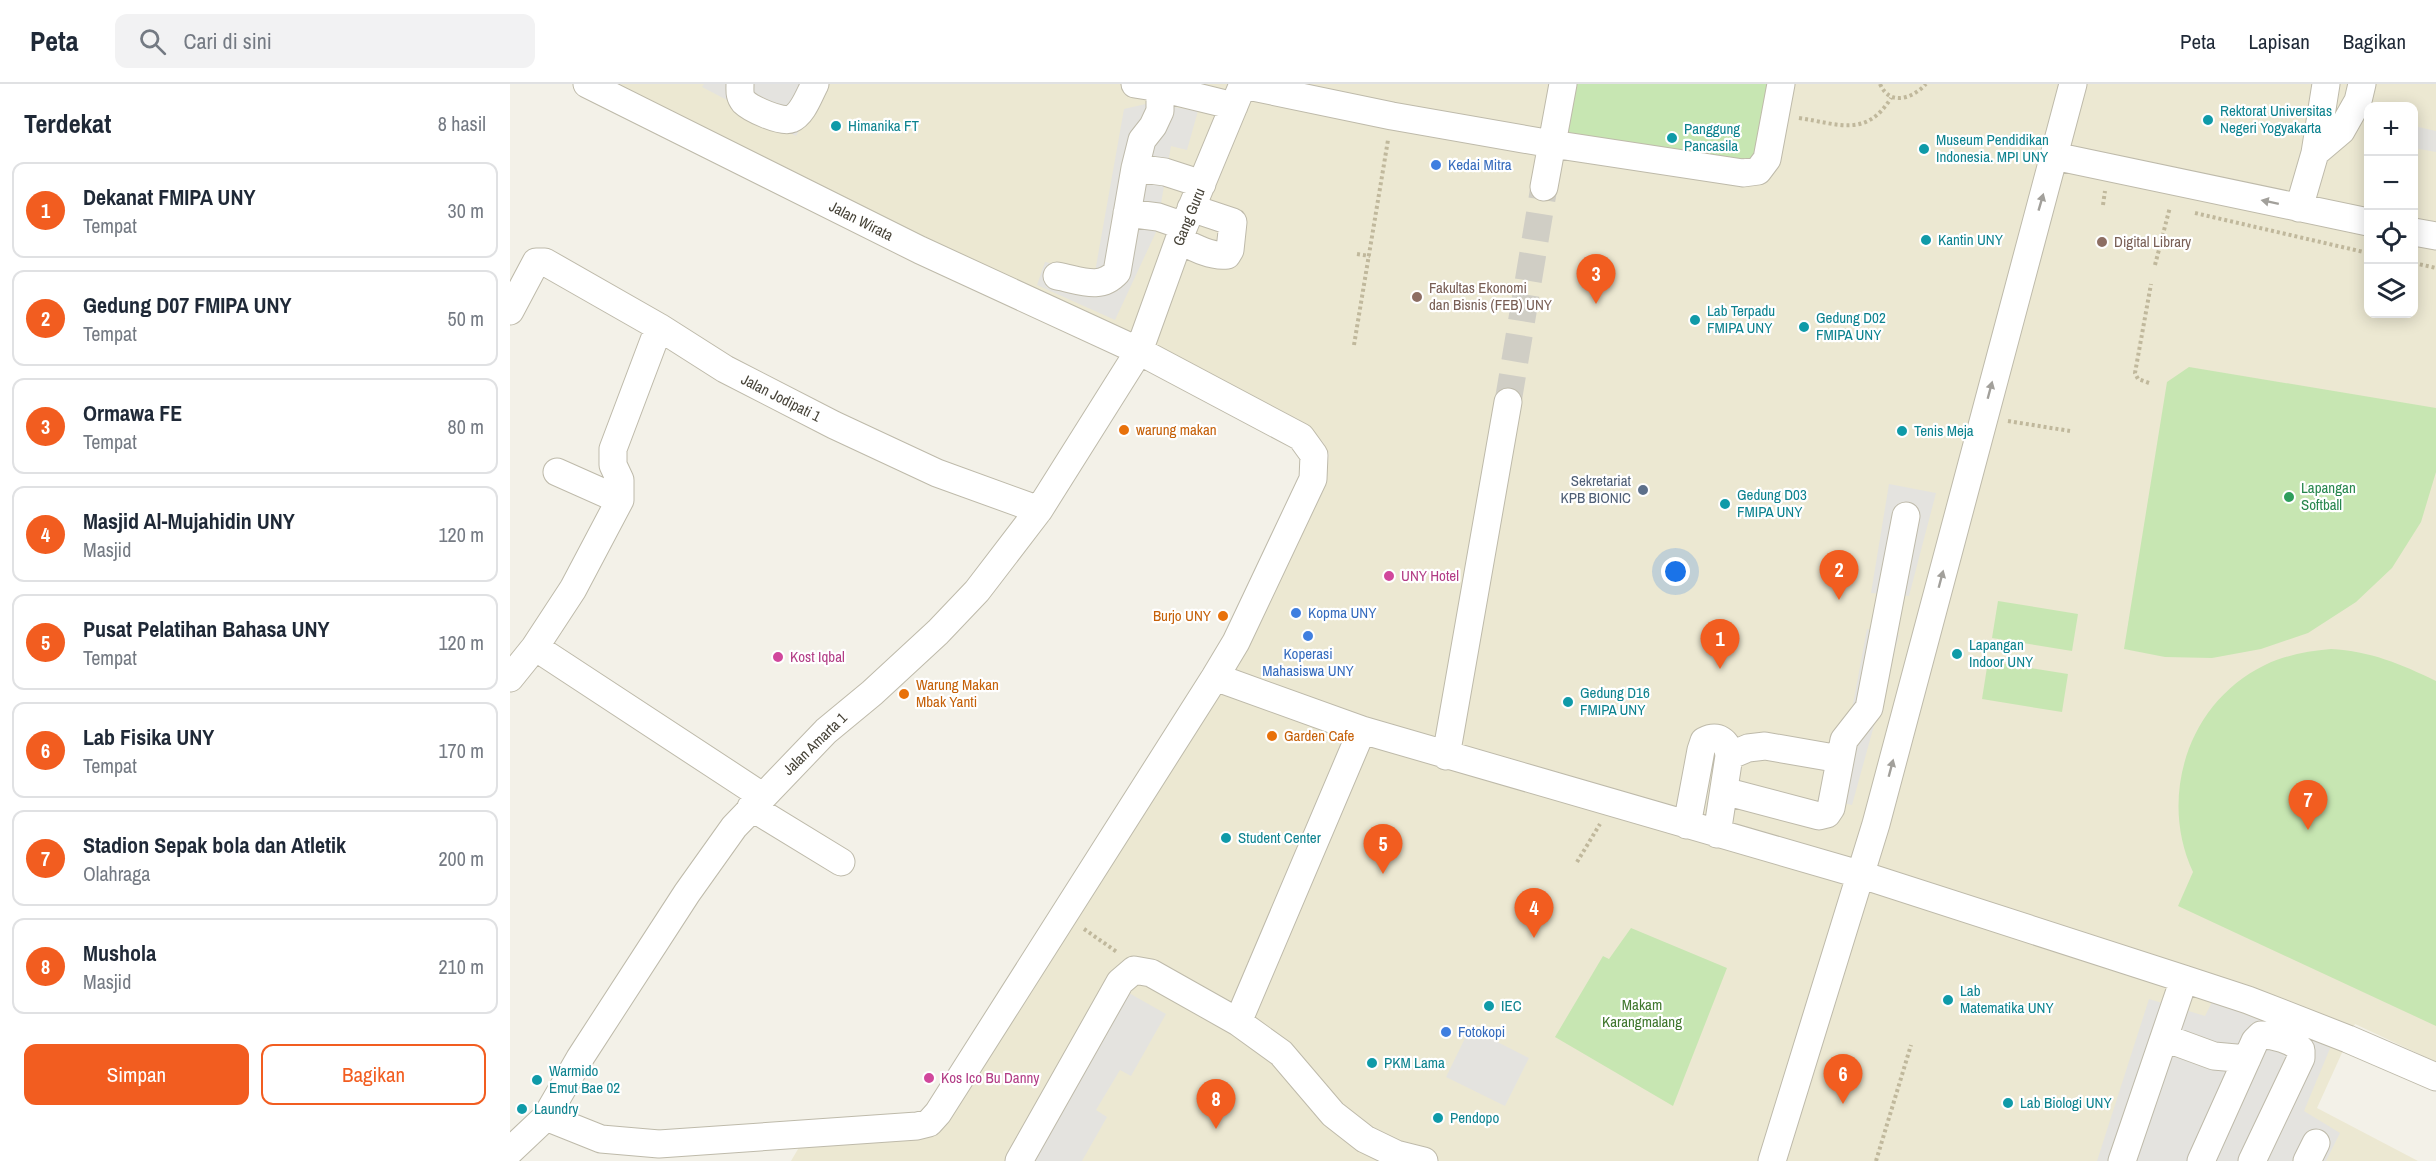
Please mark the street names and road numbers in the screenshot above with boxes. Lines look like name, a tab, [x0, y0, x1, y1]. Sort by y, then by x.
street label: Gang Guru	[1167, 185, 1210, 249]
street label: Jalan Wirata	[826, 196, 897, 246]
street label: Jalan Jodipati 1	[738, 368, 825, 427]
street label: Jalan Amarta 1	[778, 707, 852, 780]

